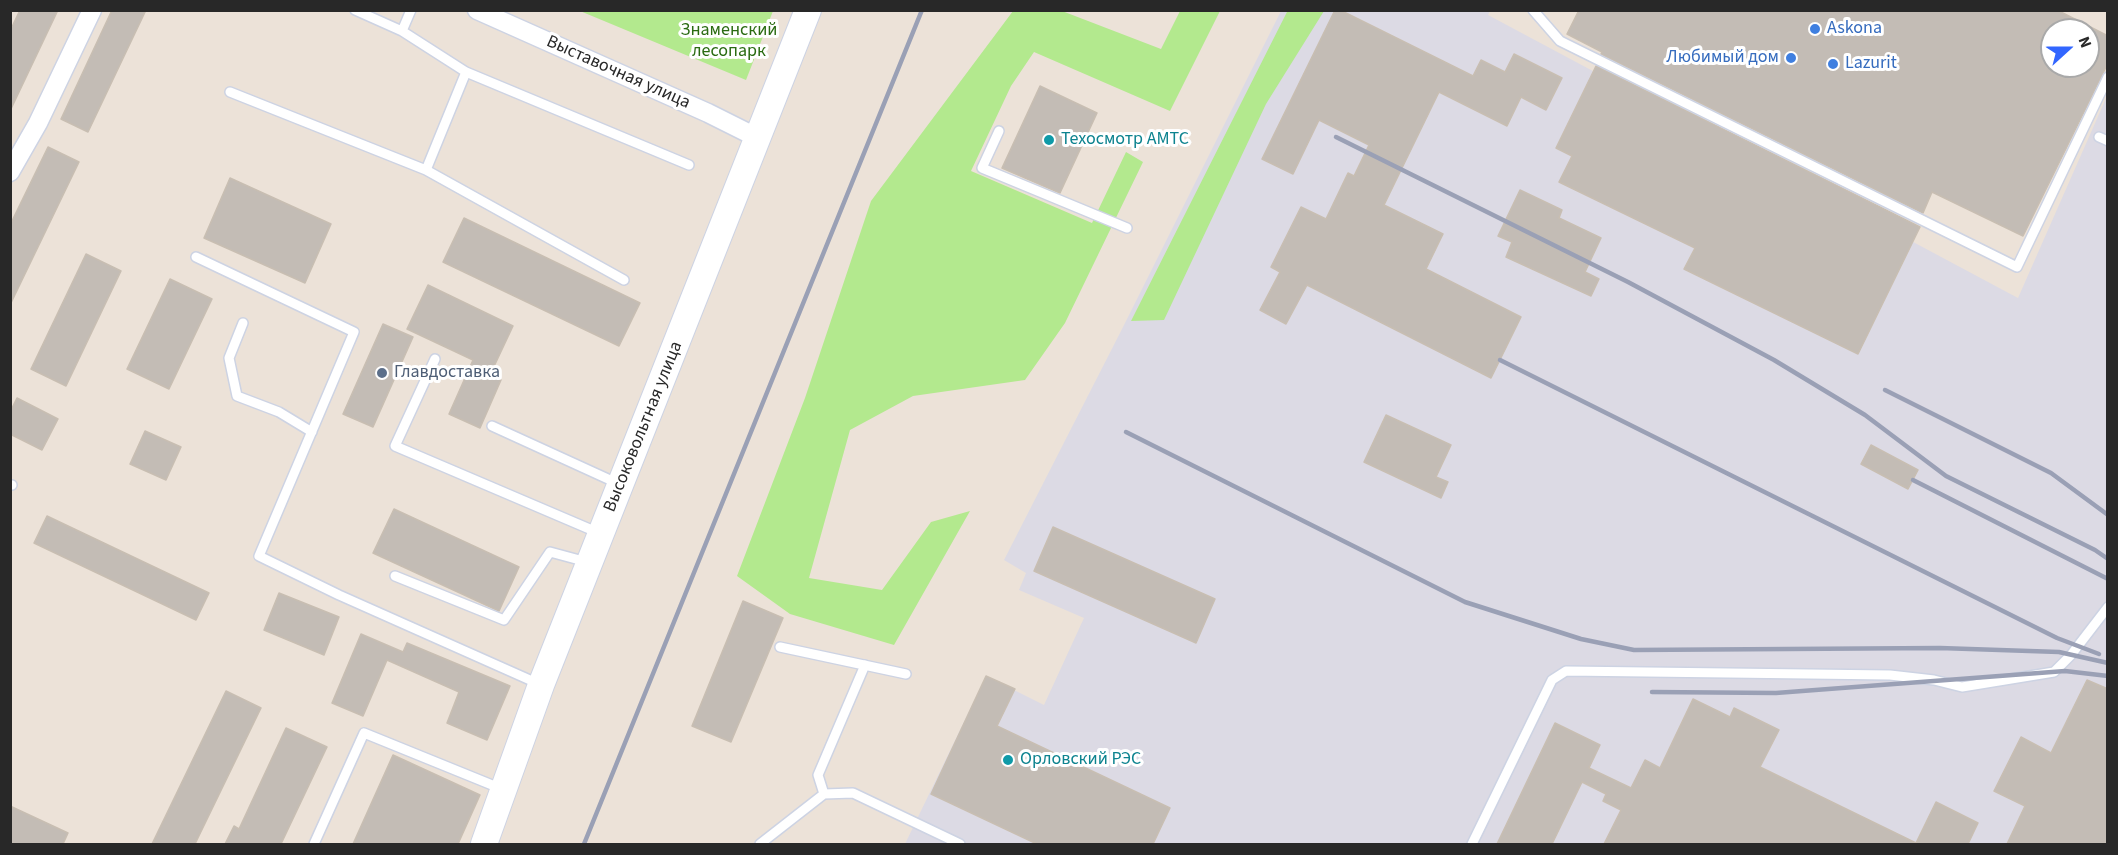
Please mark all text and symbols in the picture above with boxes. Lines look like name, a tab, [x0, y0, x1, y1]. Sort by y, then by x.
place label: Askona	[1827, 18, 1882, 40]
north arrow	[2040, 18, 2100, 78]
park label: Знаменский лесопарк	[681, 20, 777, 63]
marker: Askona	[1808, 22, 1822, 36]
street label: Выставочная улица	[543, 32, 693, 114]
text: N	[2073, 33, 2097, 51]
place label: Любимый дом	[1666, 47, 1779, 69]
marker: Любимый дом	[1784, 51, 1798, 65]
place label: Lazurit	[1845, 53, 1897, 75]
marker: Lazurit	[1826, 57, 1840, 71]
place label: Техосмотр АМТС	[1061, 129, 1189, 151]
marker: Техосмотр АМТС	[1042, 133, 1056, 147]
street label: Высоковольтная улица	[600, 339, 688, 515]
place label: Главдоставка	[394, 362, 500, 384]
marker: Главдоставка	[375, 366, 389, 380]
place label: Орловский РЭС	[1020, 749, 1141, 771]
marker: Орловский РЭС	[1001, 753, 1015, 767]

